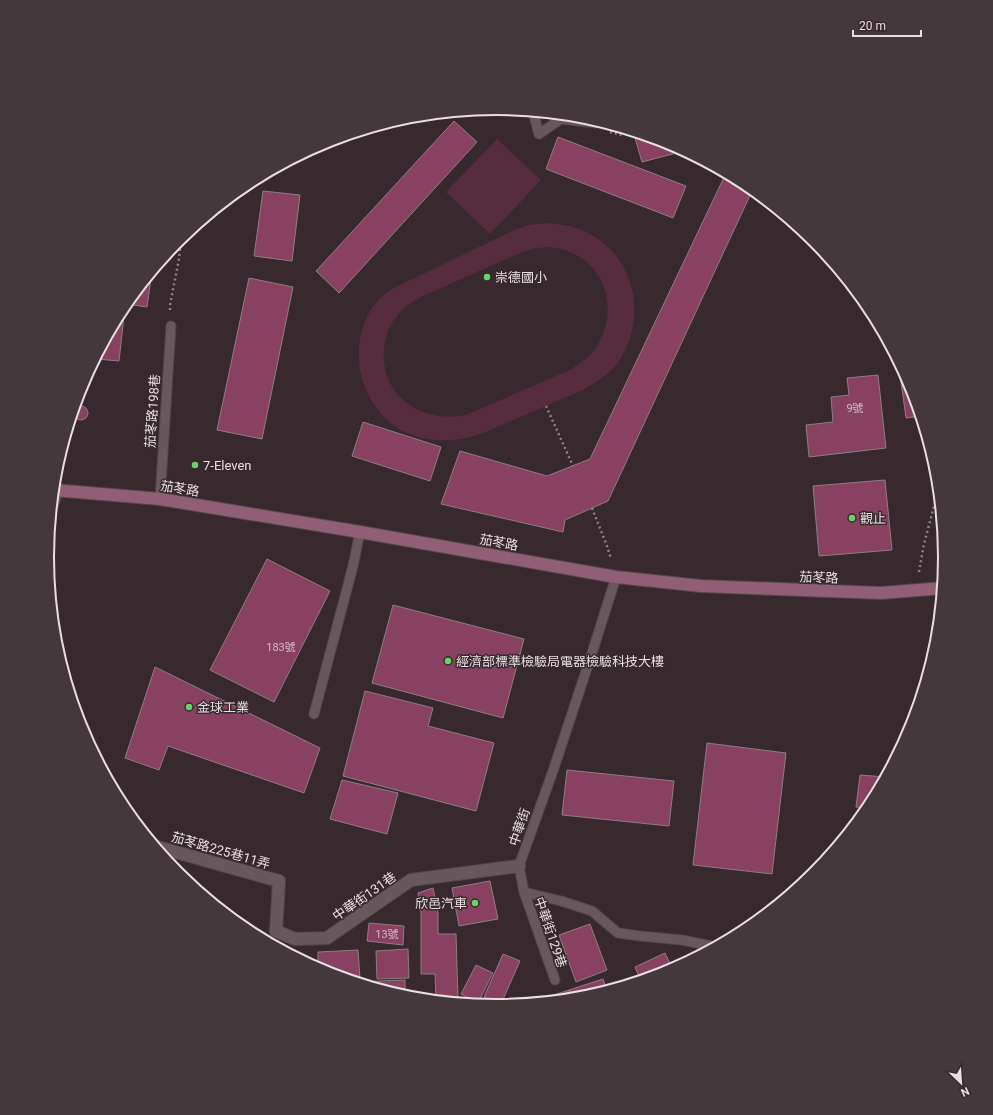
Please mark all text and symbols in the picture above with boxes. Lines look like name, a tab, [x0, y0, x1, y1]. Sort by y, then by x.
scale bar	[853, 12, 921, 38]
text: 20 m	[859, 19, 886, 33]
place label: 崇德國小	[495, 270, 547, 285]
marker: 崇德國小	[482, 272, 492, 282]
street label: 茄苳路198巷	[142, 374, 163, 448]
house number: 9號	[846, 402, 864, 415]
place label: 7-Eleven	[203, 458, 252, 473]
marker: 7-Eleven	[190, 460, 200, 470]
street label: 茄苳路	[159, 478, 200, 499]
place label: 觀止	[860, 511, 886, 526]
marker: 觀止	[847, 513, 857, 523]
street label: 茄苳路	[478, 532, 519, 553]
street label: 茄苳路	[799, 569, 839, 586]
house number: 183號	[266, 641, 296, 654]
place label: 經濟部標準檢驗局電器檢驗科技大樓	[456, 654, 664, 669]
marker: 經濟部標準檢驗局電器檢驗科技大樓	[443, 656, 453, 666]
place label: 金球工業	[197, 700, 249, 715]
marker: 金球工業	[184, 702, 194, 712]
street label: 中華街	[506, 806, 533, 848]
street label: 茄苳路225巷11弄	[170, 829, 272, 872]
street label: 中華街131巷	[330, 869, 399, 924]
street label: 中華街129巷	[531, 895, 570, 970]
place label: 欣邑汽車	[415, 896, 467, 911]
marker: 欣邑汽車	[470, 898, 480, 908]
house number: 13號	[375, 928, 399, 941]
north arrow	[941, 1063, 981, 1103]
text: N	[959, 1084, 971, 1099]

